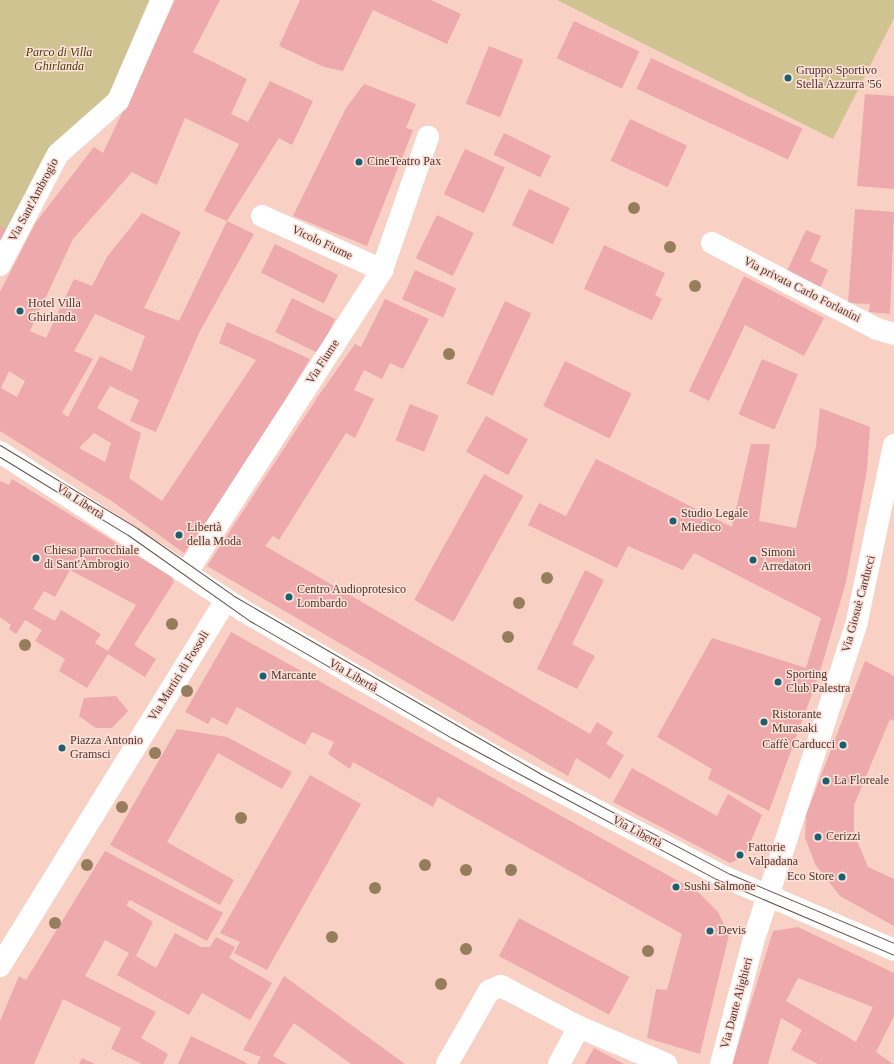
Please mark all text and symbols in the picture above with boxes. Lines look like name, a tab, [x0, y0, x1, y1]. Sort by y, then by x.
park label: Parco di Villa Ghirlanda	[26, 46, 92, 74]
place label: Gruppo Sportivo Stella Azzurra '56	[796, 64, 882, 92]
marker: Gruppo Sportivo Stella Azzurra '56	[783, 73, 793, 83]
place label: CineTeatro Pax	[367, 155, 441, 169]
street label: Via Sant'Ambrogio	[6, 156, 62, 244]
marker: CineTeatro Pax	[354, 157, 364, 167]
street label: Vicolo Fiume	[289, 223, 355, 263]
street label: Via privata Carlo Forlanini	[741, 254, 863, 326]
place label: Hotel Villa Ghirlanda	[28, 297, 81, 325]
marker: Hotel Villa Ghirlanda	[15, 306, 25, 316]
street label: Via Fiume	[303, 337, 343, 387]
street label: Via Libertà	[53, 481, 107, 523]
place label: Studio Legale Miedico	[681, 507, 748, 535]
marker: Studio Legale Miedico	[668, 516, 678, 526]
place label: Libertà della Moda	[187, 521, 241, 549]
marker: Libertà della Moda	[174, 530, 184, 540]
place label: Chiesa parrocchiale di Sant'Ambrogio	[44, 544, 139, 572]
place label: Simoni Arredatori	[761, 546, 811, 574]
marker: Chiesa parrocchiale di Sant'Ambrogio	[31, 553, 41, 563]
street label: Via Giosuè Carducci	[839, 554, 879, 654]
marker: Simoni Arredatori	[748, 555, 758, 565]
place label: Centro Audioprotesico Lombardo	[297, 583, 407, 611]
marker: Centro Audioprotesico Lombardo	[284, 592, 294, 602]
street label: Via Martiri di Fossoli	[145, 628, 213, 724]
street label: Via Libertà	[326, 656, 380, 696]
place label: Sporting Club Palestra	[786, 668, 850, 696]
place label: Marcante	[271, 669, 316, 683]
marker: Marcante	[258, 671, 268, 681]
marker: Sporting Club Palestra	[773, 677, 783, 687]
place label: Ristorante Murasaki	[772, 708, 821, 736]
marker: Ristorante Murasaki	[759, 717, 769, 727]
place label: Piazza Antonio Gramsci	[70, 734, 144, 762]
place label: Caffè Carducci	[762, 738, 835, 752]
marker: Caffè Carducci	[838, 740, 848, 750]
marker: Piazza Antonio Gramsci	[57, 743, 67, 753]
place label: La Floreale	[834, 774, 889, 788]
marker: La Floreale	[821, 776, 831, 786]
street label: Via Libertà	[610, 813, 664, 851]
place label: Cerizzi	[826, 830, 861, 844]
marker: Cerizzi	[813, 832, 823, 842]
place label: Fattorie Valpadana	[748, 841, 798, 869]
marker: Fattorie Valpadana	[735, 850, 745, 860]
place label: Eco Store	[787, 870, 834, 884]
marker: Eco Store	[837, 872, 847, 882]
place label: Sushi Salmone	[684, 880, 756, 894]
marker: Sushi Salmone	[671, 882, 681, 892]
place label: Devis	[718, 924, 746, 938]
marker: Devis	[705, 926, 715, 936]
street label: Via Dante Alighieri	[718, 955, 756, 1051]

